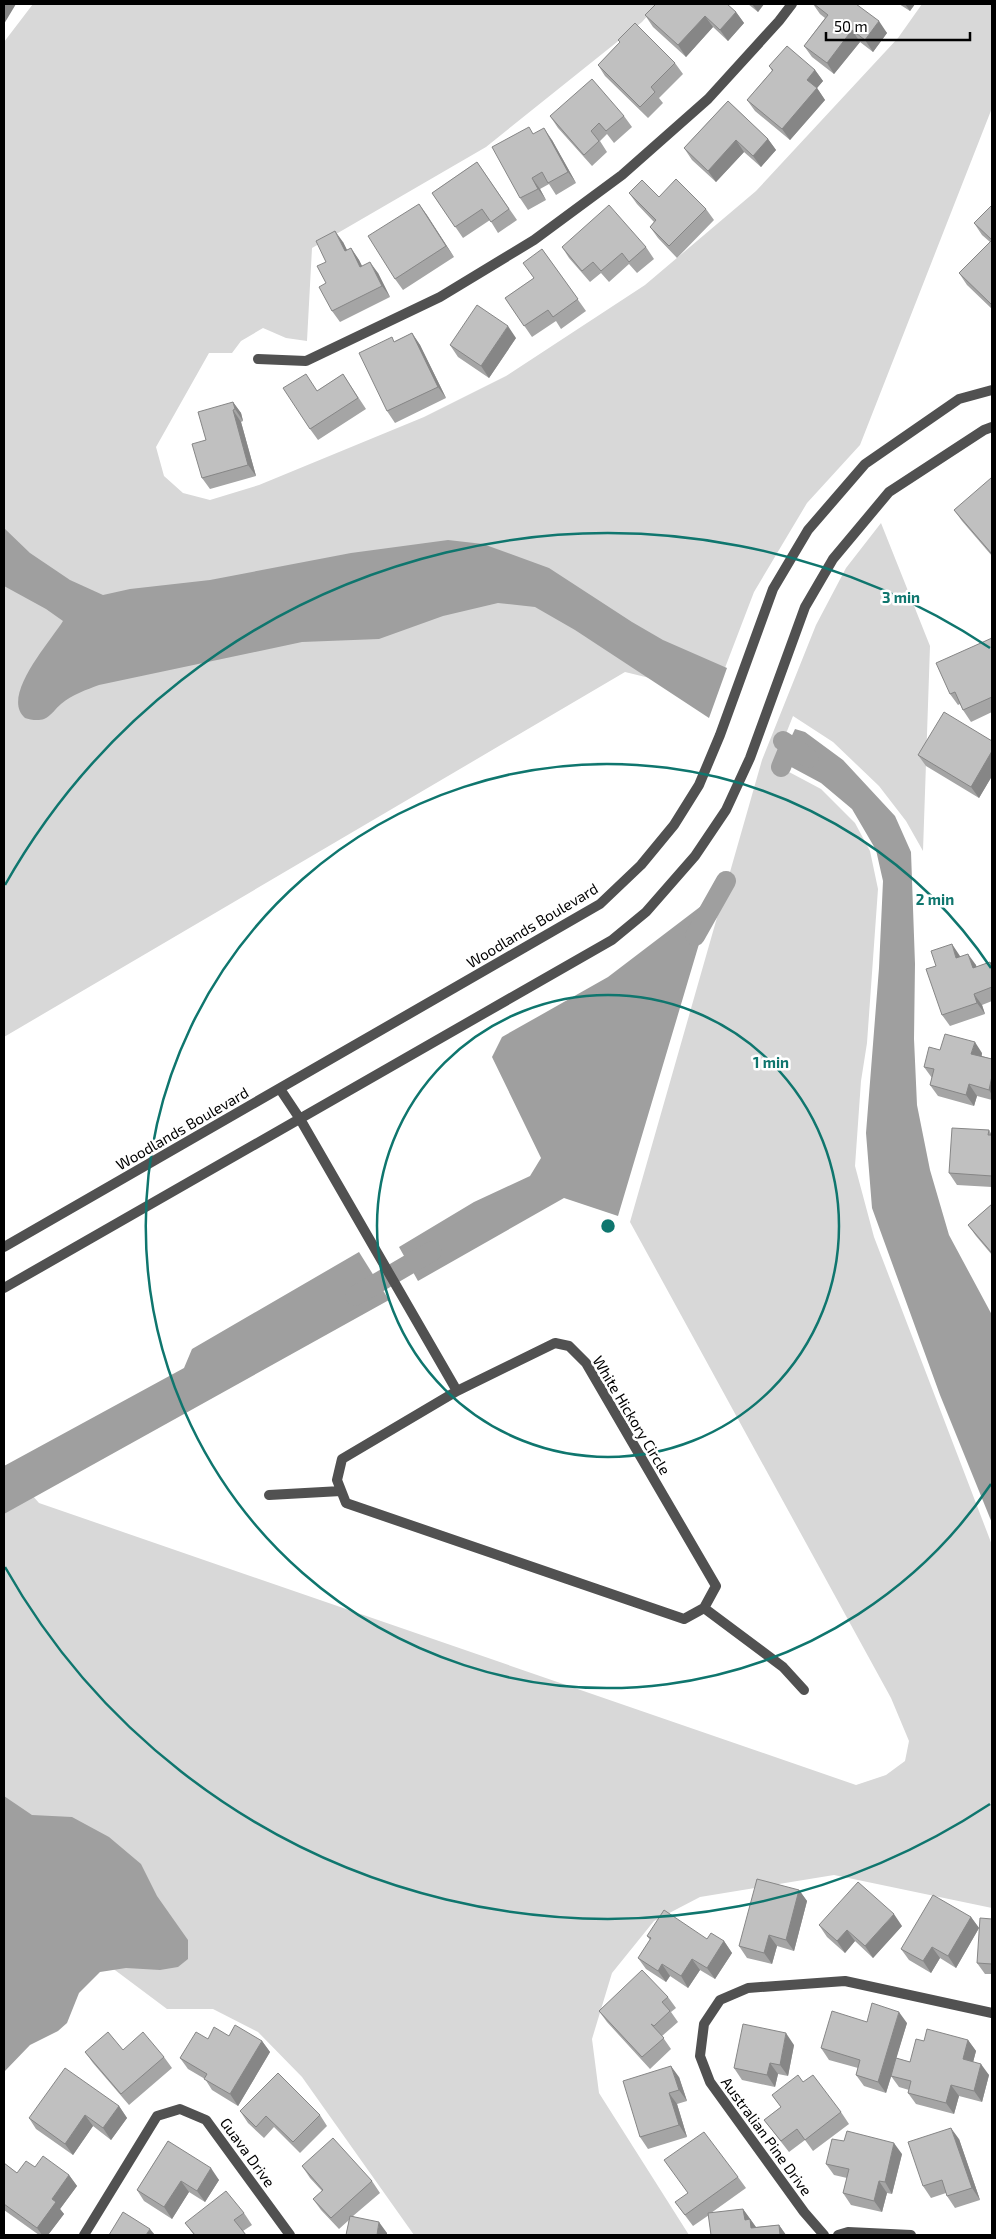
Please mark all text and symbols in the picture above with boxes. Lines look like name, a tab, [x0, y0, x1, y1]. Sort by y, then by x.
scale bar	[826, 10, 970, 42]
text: 50 m	[834, 17, 868, 35]
text: 3 min	[882, 588, 920, 606]
street label: Woodlands Boulevard	[463, 879, 601, 971]
text: 2 min	[916, 890, 954, 908]
text: 1 min	[753, 1053, 789, 1071]
street label: Woodlands Boulevard	[113, 1083, 251, 1173]
centre of rings	[599, 1217, 617, 1235]
street label: White Hickory Circle	[589, 1352, 675, 1478]
street label: Australian Pine Drive	[718, 2073, 816, 2199]
street label: Guava Drive	[217, 2114, 279, 2190]

